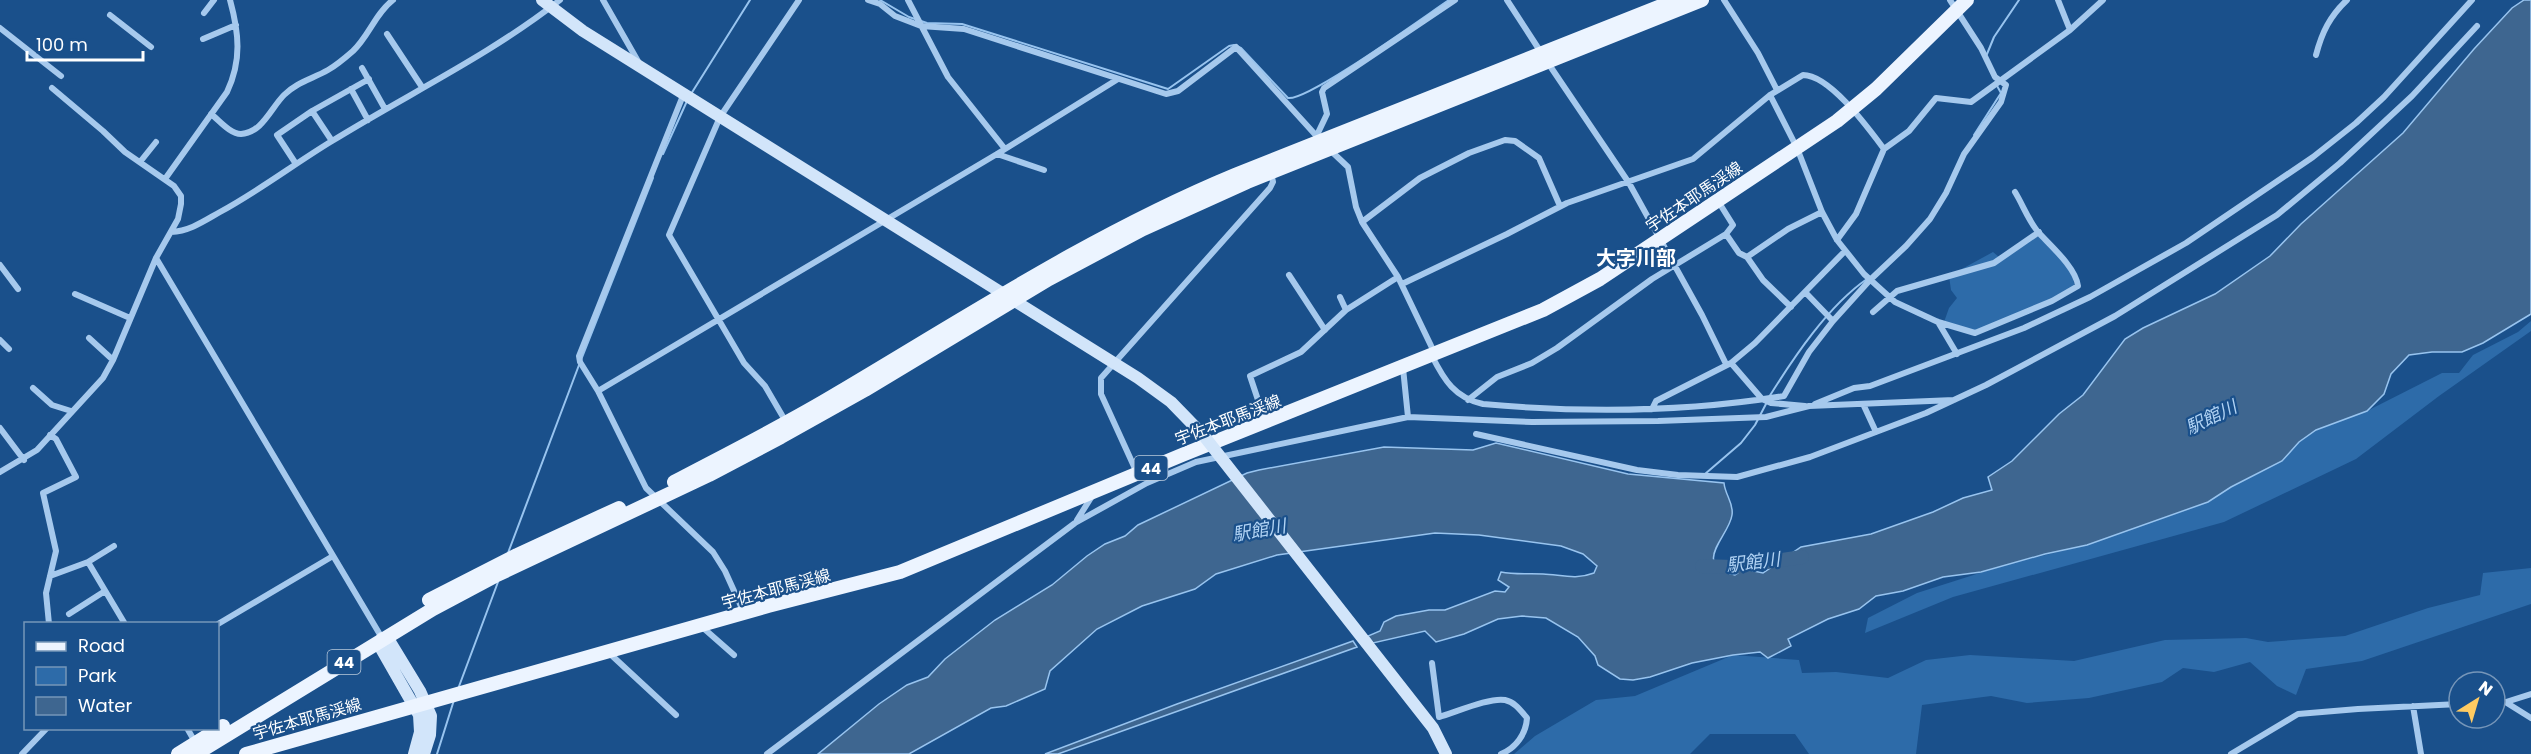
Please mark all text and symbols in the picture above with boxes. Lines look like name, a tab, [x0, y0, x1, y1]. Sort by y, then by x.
scale bar	[27, 24, 142, 62]
text: 100 m	[36, 32, 88, 57]
street label: 宇佐本耶馬渓線	[1641, 156, 1747, 238]
district label: 大字川部	[1596, 244, 1676, 272]
street label: 宇佐本耶馬渓線	[1172, 389, 1284, 451]
water label: 駅館川	[2181, 393, 2243, 440]
road number: 44	[1134, 456, 1168, 480]
water label: 駅館川	[1230, 513, 1290, 547]
water label: 駅館川	[1725, 546, 1783, 578]
street label: 宇佐本耶馬渓線	[719, 563, 833, 615]
legend	[24, 622, 219, 730]
text: Road	[78, 633, 125, 658]
road number: 44	[328, 650, 360, 674]
text: Park	[78, 663, 117, 688]
north arrow	[2447, 670, 2507, 730]
text: N	[2474, 676, 2497, 701]
text: Water	[78, 693, 132, 718]
street label: 宇佐本耶馬渓線	[250, 693, 364, 745]

